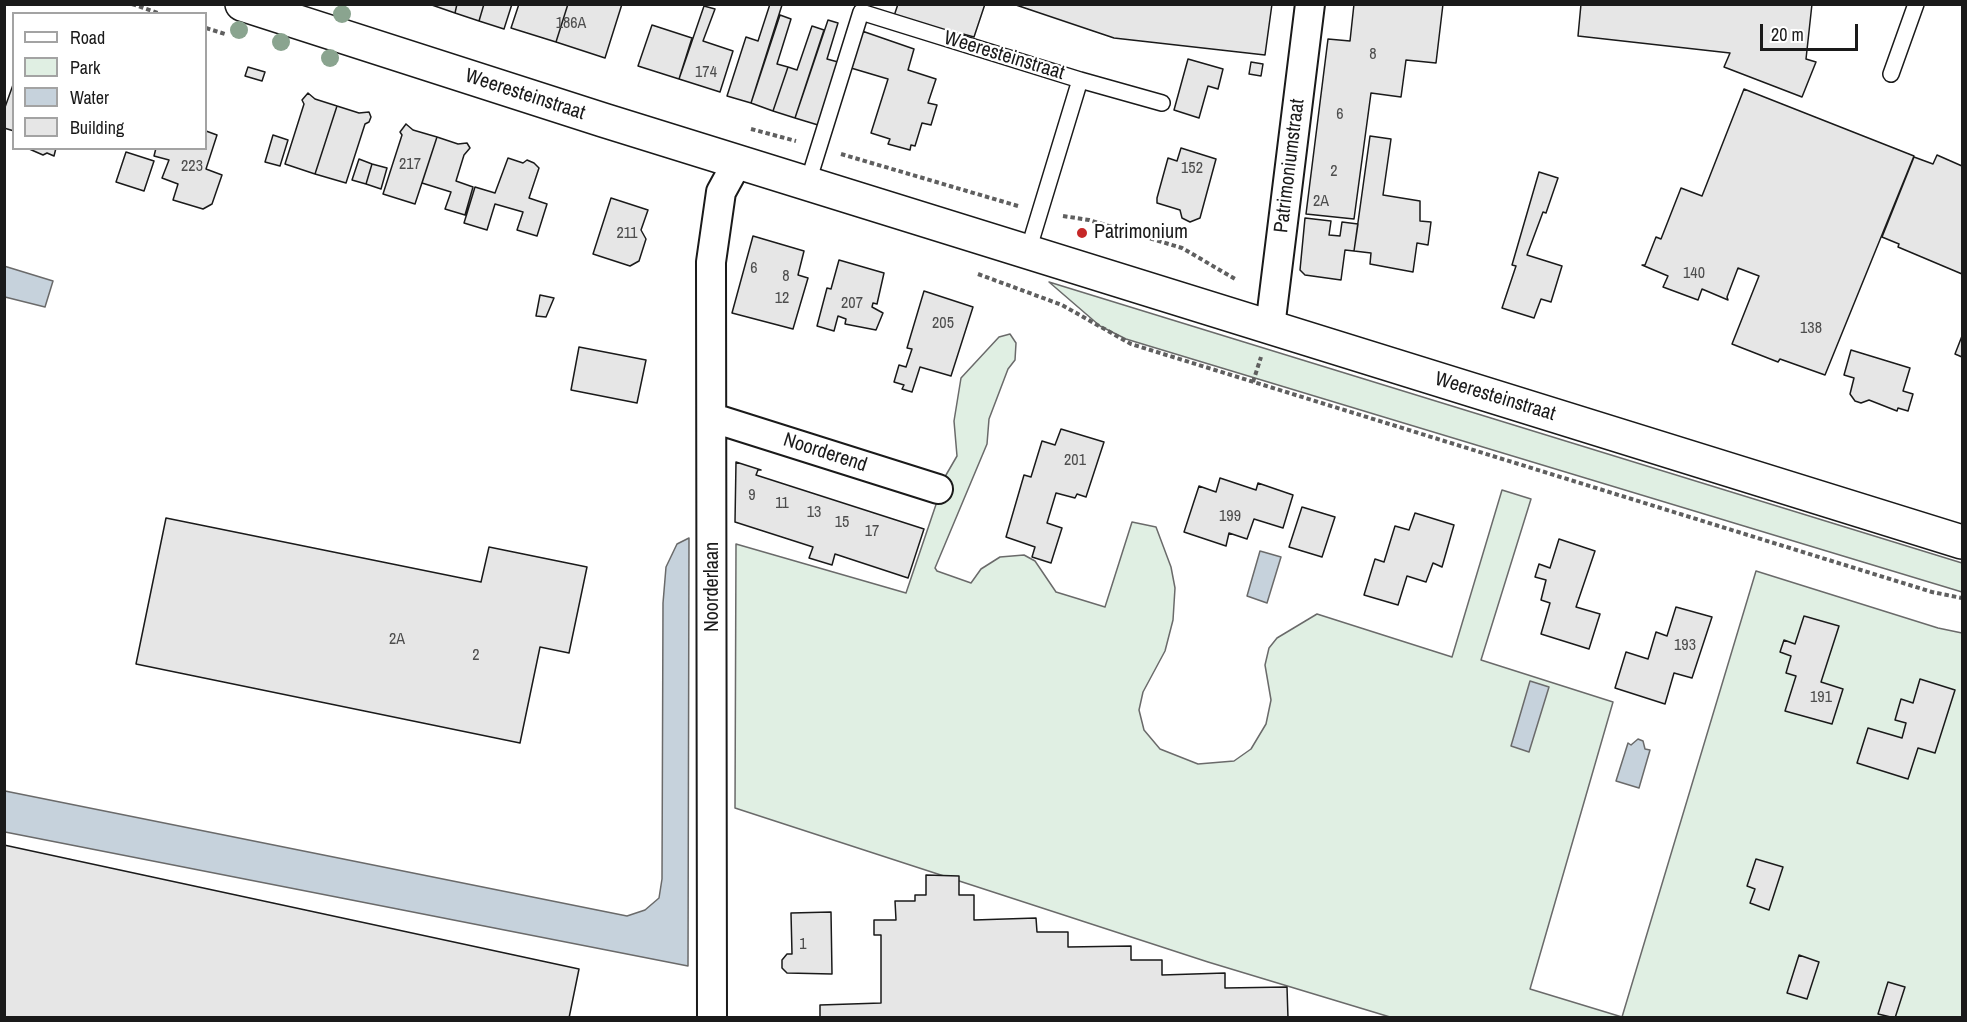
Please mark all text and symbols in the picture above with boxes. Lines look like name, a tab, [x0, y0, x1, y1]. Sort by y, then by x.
legend	[12, 12, 207, 150]
scale bar	[1763, 12, 1860, 50]
house number: 186A	[556, 14, 586, 34]
text: 20 m	[1771, 22, 1804, 47]
text: Road	[70, 25, 105, 50]
street label: Weeresteinstraat	[941, 26, 1067, 86]
house number: 8	[1369, 45, 1377, 65]
text: Park	[70, 55, 100, 80]
house number: 174	[695, 63, 717, 83]
street label: Weeresteinstraat	[462, 64, 588, 126]
text: Water	[70, 85, 109, 110]
street label: Patrimoniumstraat	[1270, 98, 1310, 234]
house number: 6	[1336, 105, 1344, 125]
text: Building	[70, 115, 124, 140]
house number: 217	[399, 155, 421, 175]
house number: 223	[181, 157, 203, 177]
house number: 152	[1181, 159, 1203, 179]
house number: 2	[1330, 162, 1338, 182]
house number: 2A	[1313, 192, 1329, 212]
place label: Patrimonium	[1094, 221, 1188, 245]
house number: 211	[617, 224, 637, 244]
marker: Patrimonium	[1075, 226, 1089, 240]
house number: 6	[750, 259, 758, 279]
house number: 140	[1683, 264, 1705, 284]
house number: 8	[782, 267, 790, 287]
house number: 12	[775, 289, 789, 309]
house number: 207	[841, 294, 863, 314]
house number: 205	[932, 314, 954, 334]
house number: 138	[1800, 319, 1822, 339]
street label: Weeresteinstraat	[1432, 367, 1558, 427]
street label: Noorderend	[780, 428, 870, 478]
house number: 201	[1064, 451, 1086, 471]
house number: 9	[748, 486, 756, 506]
house number: 11	[775, 494, 789, 514]
house number: 13	[807, 503, 821, 523]
house number: 199	[1219, 507, 1241, 527]
house number: 15	[835, 513, 849, 533]
house number: 17	[865, 522, 879, 542]
street label: Noorderlaan	[701, 542, 725, 632]
house number: 2A	[389, 630, 405, 650]
house number: 193	[1674, 636, 1696, 656]
house number: 2	[472, 646, 480, 666]
house number: 191	[1810, 688, 1832, 708]
house number: 1	[799, 935, 807, 955]

